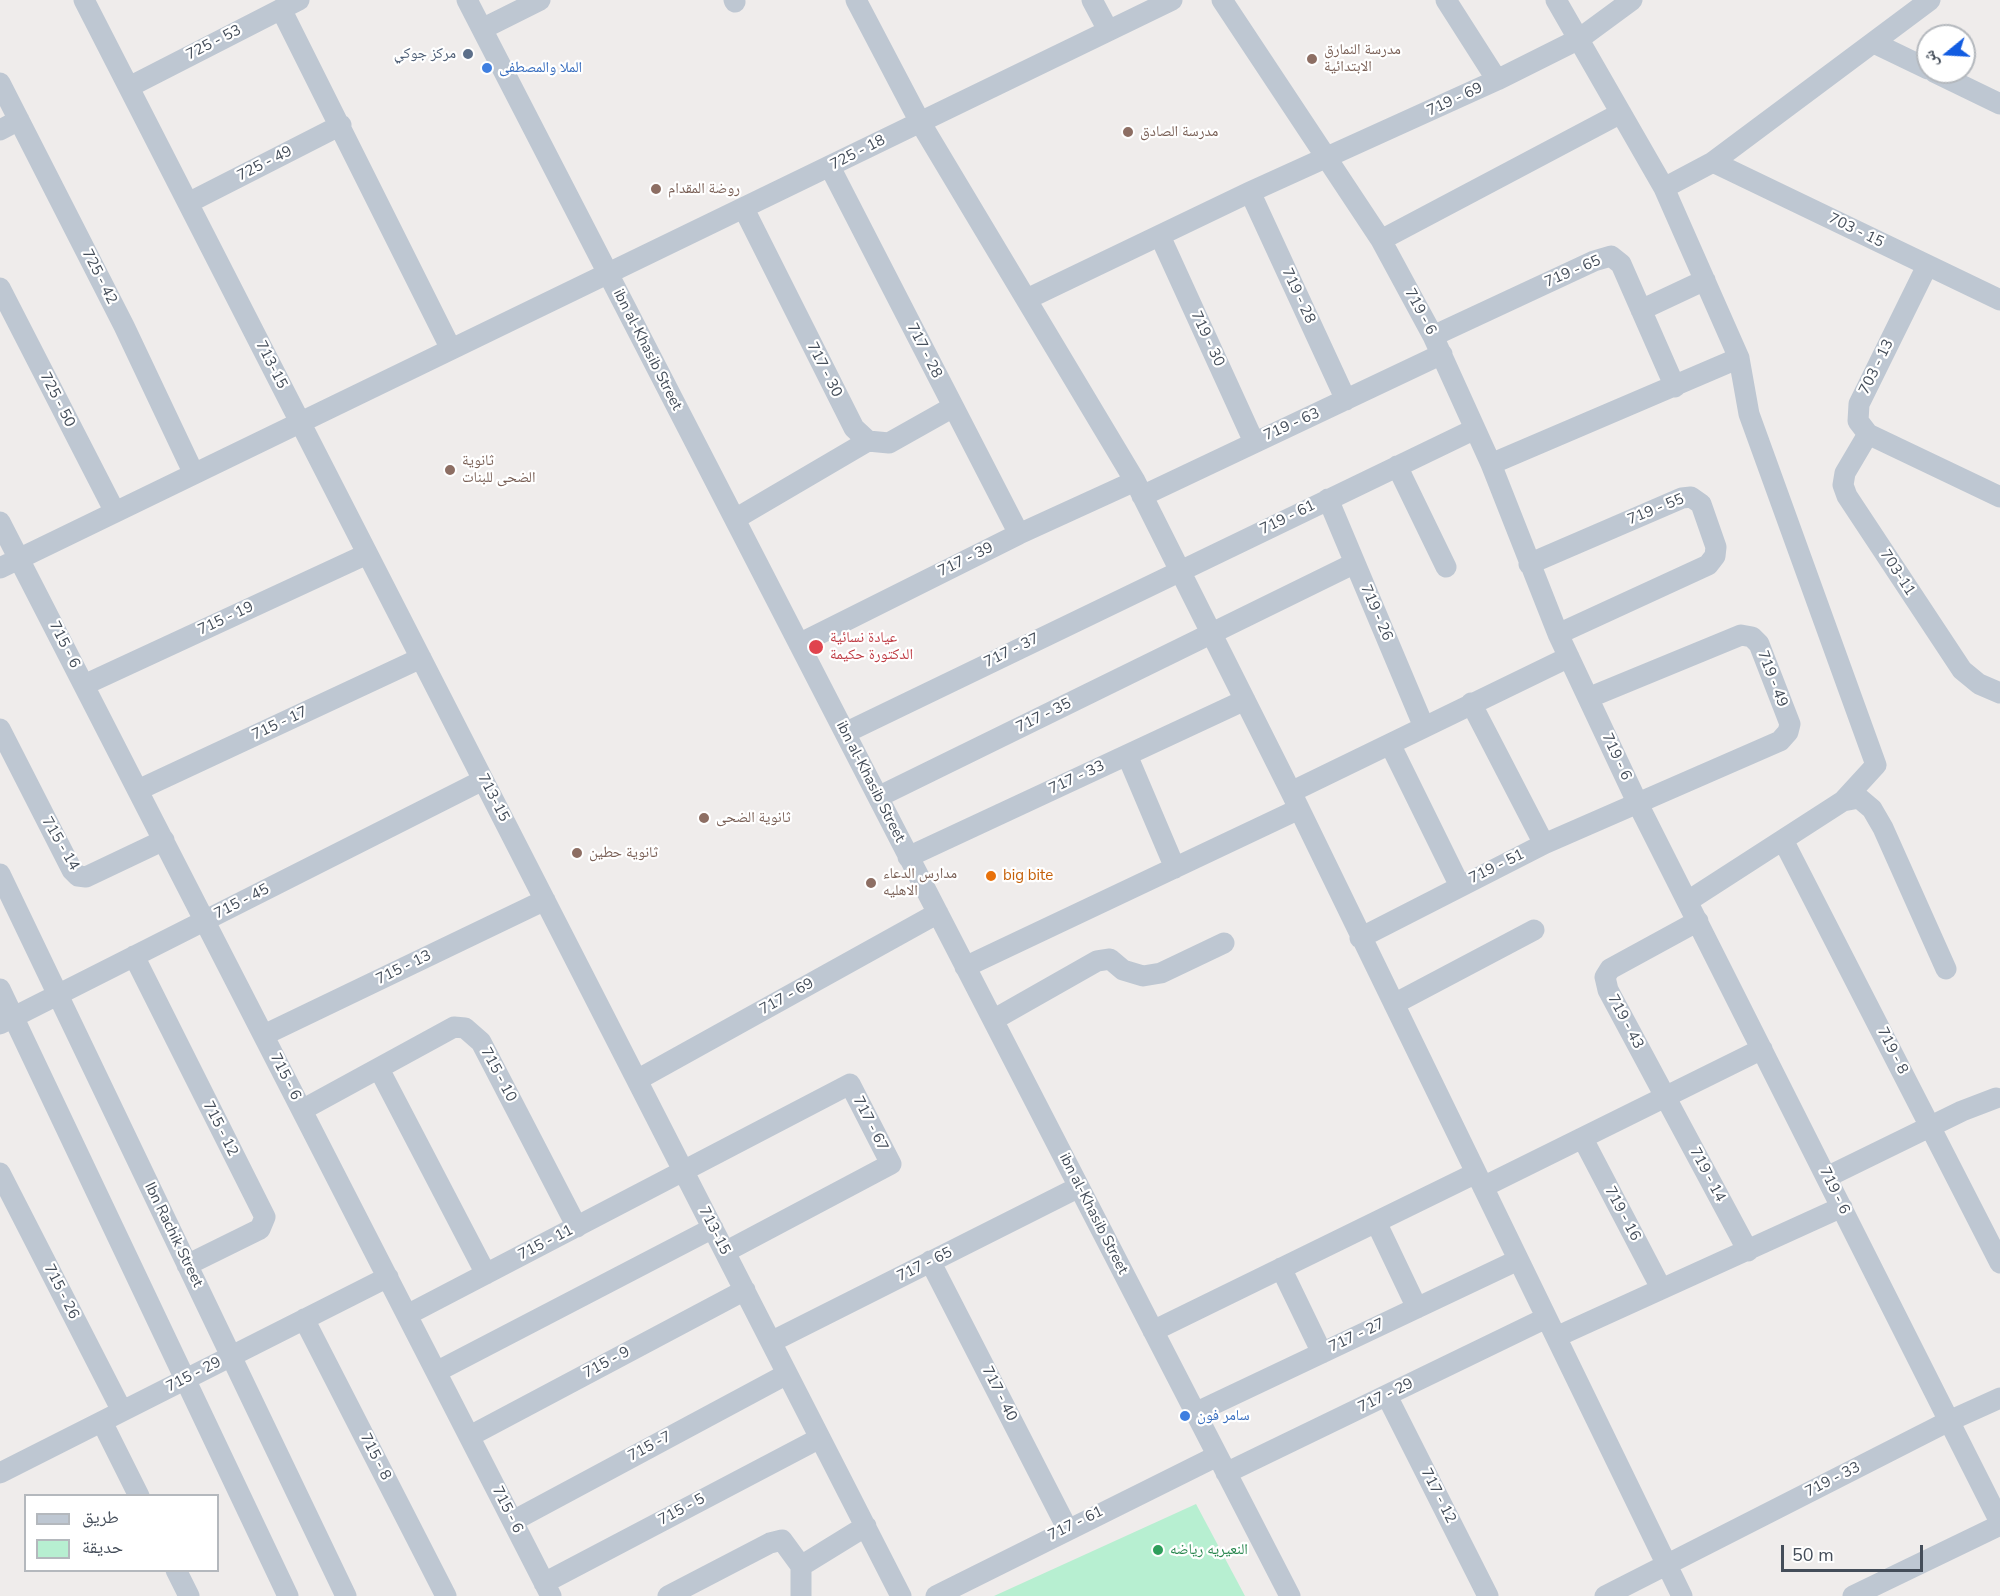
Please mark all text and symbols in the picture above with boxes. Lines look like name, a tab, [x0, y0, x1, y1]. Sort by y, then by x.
street label: 725 - 53	[184, 22, 244, 64]
north arrow	[1916, 24, 1976, 84]
place label: مدرسة النمارق الابتدائية	[1324, 41, 1401, 76]
place label: مركز جوكي	[394, 45, 456, 63]
marker: مركز جوكي	[461, 47, 475, 61]
text: ش	[1918, 47, 1944, 70]
marker: مدرسة النمارق الابتدائية	[1305, 52, 1319, 66]
place label: الملا والمصطفى	[499, 59, 582, 77]
marker: الملا والمصطفى	[480, 61, 494, 75]
street label: 719 - 69	[1424, 79, 1486, 121]
place label: مدرسة الصادق	[1140, 123, 1218, 141]
marker: مدرسة الصادق	[1121, 125, 1135, 139]
street label: 725 - 18	[828, 132, 888, 174]
street label: 725 - 49	[235, 143, 295, 185]
place label: روضة المقدام	[668, 180, 740, 198]
marker: روضة المقدام	[649, 182, 663, 196]
street label: 703 - 15	[1826, 210, 1886, 252]
street label: 725 - 42	[78, 247, 120, 307]
street label: 719 - 65	[1542, 252, 1604, 292]
street label: 719 - 28	[1277, 265, 1319, 327]
street label: 719 - 6	[1400, 286, 1440, 338]
street label: ibn al-Khasib Street	[609, 287, 685, 413]
street label: 719 - 30	[1186, 308, 1228, 370]
street label: 717 - 28	[903, 321, 945, 381]
street label: 703 - 13	[1856, 337, 1898, 397]
street label: 713-15	[251, 338, 291, 392]
street label: 717 - 30	[803, 340, 845, 400]
street label: 725 - 50	[36, 370, 78, 430]
street label: 719 - 63	[1261, 405, 1323, 445]
place label: ثانوية الضحى للبنات	[462, 452, 536, 487]
marker: ثانوية الضحى للبنات	[443, 463, 457, 477]
street label: 719 - 55	[1625, 491, 1687, 529]
street label: 719 - 61	[1258, 497, 1318, 539]
street label: 717 - 39	[936, 539, 996, 581]
street label: 703-11	[1875, 547, 1919, 599]
street label: 719 - 26	[1356, 582, 1396, 644]
street label: 715 - 19	[195, 598, 257, 640]
street label: 715 - 6	[45, 619, 83, 671]
place label: عيادة نسائية الدكتورة حكيمة	[830, 629, 913, 664]
street label: 717 - 37	[982, 630, 1042, 672]
marker: عيادة نسائية الدكتورة حكيمة	[807, 638, 825, 656]
street label: 719 - 49	[1753, 648, 1791, 710]
street label: 717 - 35	[1014, 695, 1074, 737]
street label: 715 - 17	[249, 703, 311, 745]
street label: ibn al-Khasib Street	[832, 719, 908, 845]
street label: 719 - 6	[1597, 731, 1635, 783]
street label: 717 - 33	[1046, 757, 1108, 799]
street label: 713-15	[473, 771, 513, 825]
place label: ثانوية الضحى	[716, 809, 791, 827]
marker: ثانوية الضحى	[697, 811, 711, 825]
street label: 715 - 14	[37, 814, 83, 874]
place label: ثانوية حطين	[589, 844, 658, 862]
marker: ثانوية حطين	[570, 846, 584, 860]
street label: 719 - 51	[1467, 846, 1527, 888]
place label: مدارس الدعاء الاهليه	[883, 865, 957, 900]
place label: big bite	[1003, 867, 1053, 885]
marker: big bite	[984, 869, 998, 883]
marker: مدارس الدعاء الاهليه	[864, 876, 878, 890]
street label: 715 - 45	[212, 881, 272, 923]
street label: 715 - 13	[374, 947, 434, 989]
street label: 717 - 69	[757, 975, 817, 1019]
street label: 719 - 43	[1603, 992, 1647, 1052]
street label: 719 - 8	[1873, 1025, 1911, 1077]
street label: 715 - 10	[476, 1045, 520, 1105]
street label: 715 - 6	[266, 1051, 304, 1103]
street label: 717 - 67	[849, 1094, 891, 1154]
street label: 715 - 12	[199, 1099, 241, 1159]
street label: 719 - 14	[1685, 1145, 1729, 1205]
street label: ibn al-Khasib Street	[1055, 1151, 1131, 1277]
street label: 719 - 6	[1815, 1165, 1853, 1217]
street label: Ibn Rachik Street	[140, 1180, 206, 1290]
street label: 719 - 16	[1600, 1184, 1644, 1244]
street label: 713-15	[694, 1204, 734, 1258]
street label: 715 - 11	[516, 1222, 576, 1264]
street label: 717 - 65	[895, 1244, 955, 1286]
street label: 715 - 26	[40, 1262, 82, 1322]
street label: 717 - 27	[1326, 1315, 1388, 1357]
street label: 715 - 9	[581, 1343, 633, 1383]
street label: 715 - 29	[164, 1354, 224, 1396]
street label: 717 - 40	[978, 1364, 1020, 1424]
street label: 717 - 29	[1356, 1375, 1416, 1417]
place label: سامر فون	[1197, 1407, 1250, 1425]
marker: سامر فون	[1178, 1409, 1192, 1423]
street label: 715 -7	[625, 1428, 675, 1466]
street label: 715 - 8	[356, 1431, 394, 1483]
street label: 719 - 33	[1803, 1459, 1863, 1501]
street label: 717 - 12	[1417, 1466, 1459, 1526]
street label: 715 - 6	[488, 1484, 526, 1536]
street label: 715 - 5	[656, 1490, 708, 1530]
legend	[24, 1494, 219, 1572]
street label: 717 - 61	[1046, 1503, 1106, 1545]
text: طريق	[82, 1505, 119, 1529]
scale bar	[1784, 1533, 1926, 1571]
text: حديقة	[82, 1535, 123, 1559]
place label: النعيريه رياضه	[1170, 1541, 1248, 1559]
marker: النعيريه رياضه	[1151, 1543, 1165, 1557]
text: 50 m	[1792, 1543, 1834, 1567]

